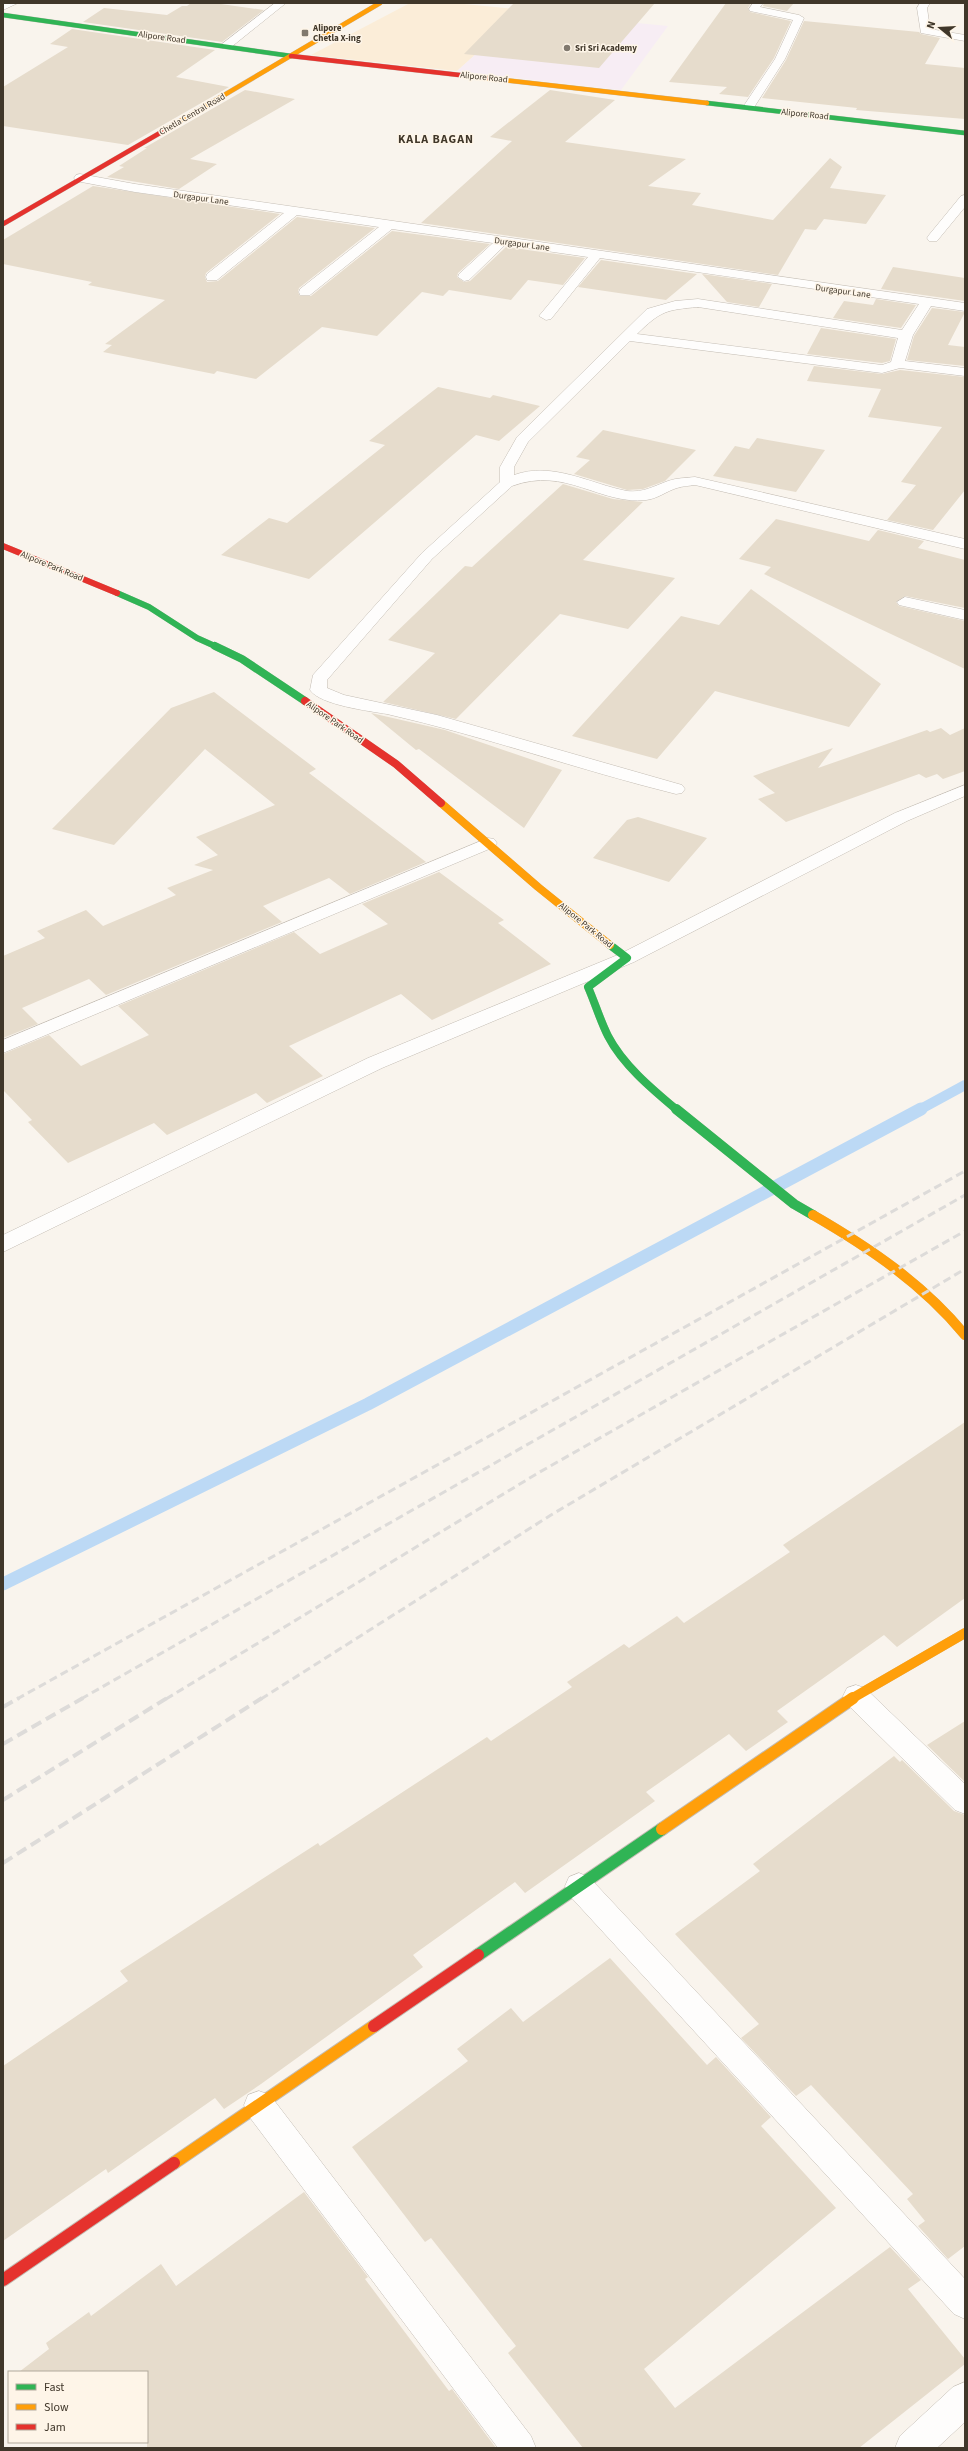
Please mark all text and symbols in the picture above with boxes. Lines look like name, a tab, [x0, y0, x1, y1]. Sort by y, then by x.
north arrow	[920, 8, 960, 48]
text: N	[923, 19, 939, 31]
place label: Alipore Chetla X-ing	[312, 22, 361, 45]
street label: Alipore Road	[137, 28, 187, 47]
marker: Alipore Chetla X-ing	[300, 28, 310, 38]
place label: Sri Sri Academy	[575, 42, 637, 55]
marker: Sri Sri Academy	[562, 43, 572, 53]
street label: Alipore Road	[459, 69, 508, 86]
street label: Chetla Central Road	[157, 90, 228, 139]
street label: Alipore Road	[780, 106, 829, 123]
district label: KALA BAGAN	[398, 131, 474, 148]
street label: Durgapur Lane	[173, 188, 230, 209]
street label: Durgapur Lane	[494, 234, 551, 255]
street label: Durgapur Lane	[815, 281, 872, 302]
street label: Alipore Park Road	[19, 548, 85, 585]
street label: Alipore Park Road	[304, 698, 366, 747]
street label: Alipore Park Road	[556, 899, 616, 951]
legend	[8, 2371, 148, 2443]
text: Fast	[44, 2379, 64, 2396]
text: Slow	[44, 2399, 69, 2416]
text: Jam	[44, 2419, 66, 2436]

